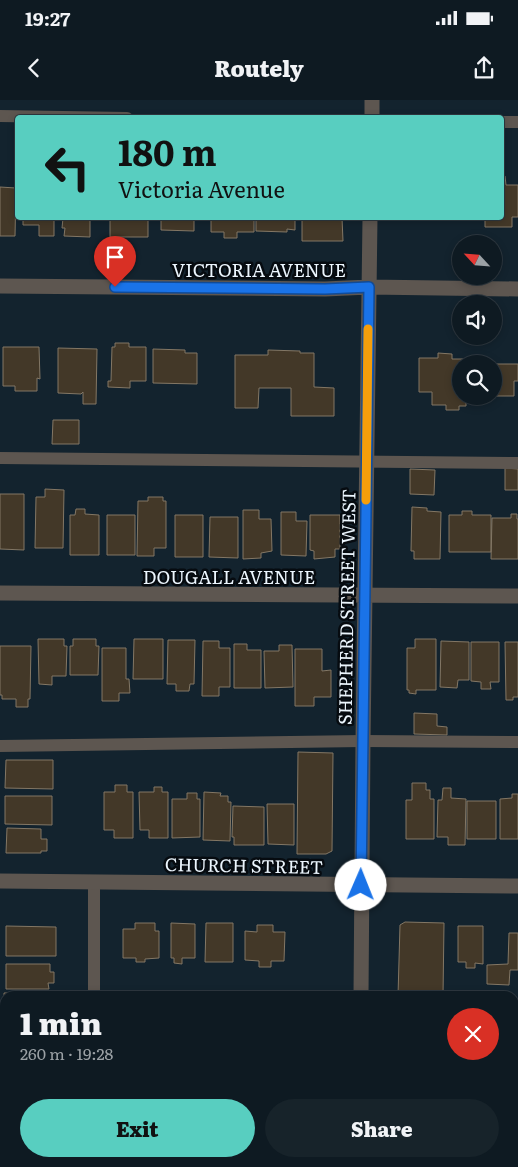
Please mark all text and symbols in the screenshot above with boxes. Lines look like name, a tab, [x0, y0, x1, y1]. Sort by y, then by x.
text: 19:27	[25, 4, 70, 32]
text: Routely	[214, 51, 304, 84]
icon: back	[20, 54, 48, 82]
icon: share	[470, 54, 498, 82]
text: 180 m	[118, 125, 217, 177]
icon: left	[35, 135, 100, 200]
text: Victoria Avenue	[118, 172, 285, 205]
north arrow	[452, 235, 502, 285]
map controls	[452, 235, 502, 405]
pin	[94, 236, 136, 287]
icon: arrive	[101, 243, 129, 271]
street label: VICTORIA AVENUE	[172, 256, 346, 283]
button: sound	[452, 295, 502, 345]
button: search	[452, 355, 502, 405]
street label: SHEPHERD STREET WEST	[330, 489, 362, 725]
street label: DOUGALL AVENUE	[143, 563, 315, 590]
street label: CHURCH STREET	[165, 850, 323, 880]
position arrow	[334, 858, 386, 910]
text: 1 min	[20, 1000, 102, 1044]
button: close	[447, 1008, 499, 1060]
text: 260 m · 19:28	[20, 1041, 113, 1065]
button: Exit	[20, 1099, 255, 1157]
button: Share	[265, 1099, 499, 1157]

